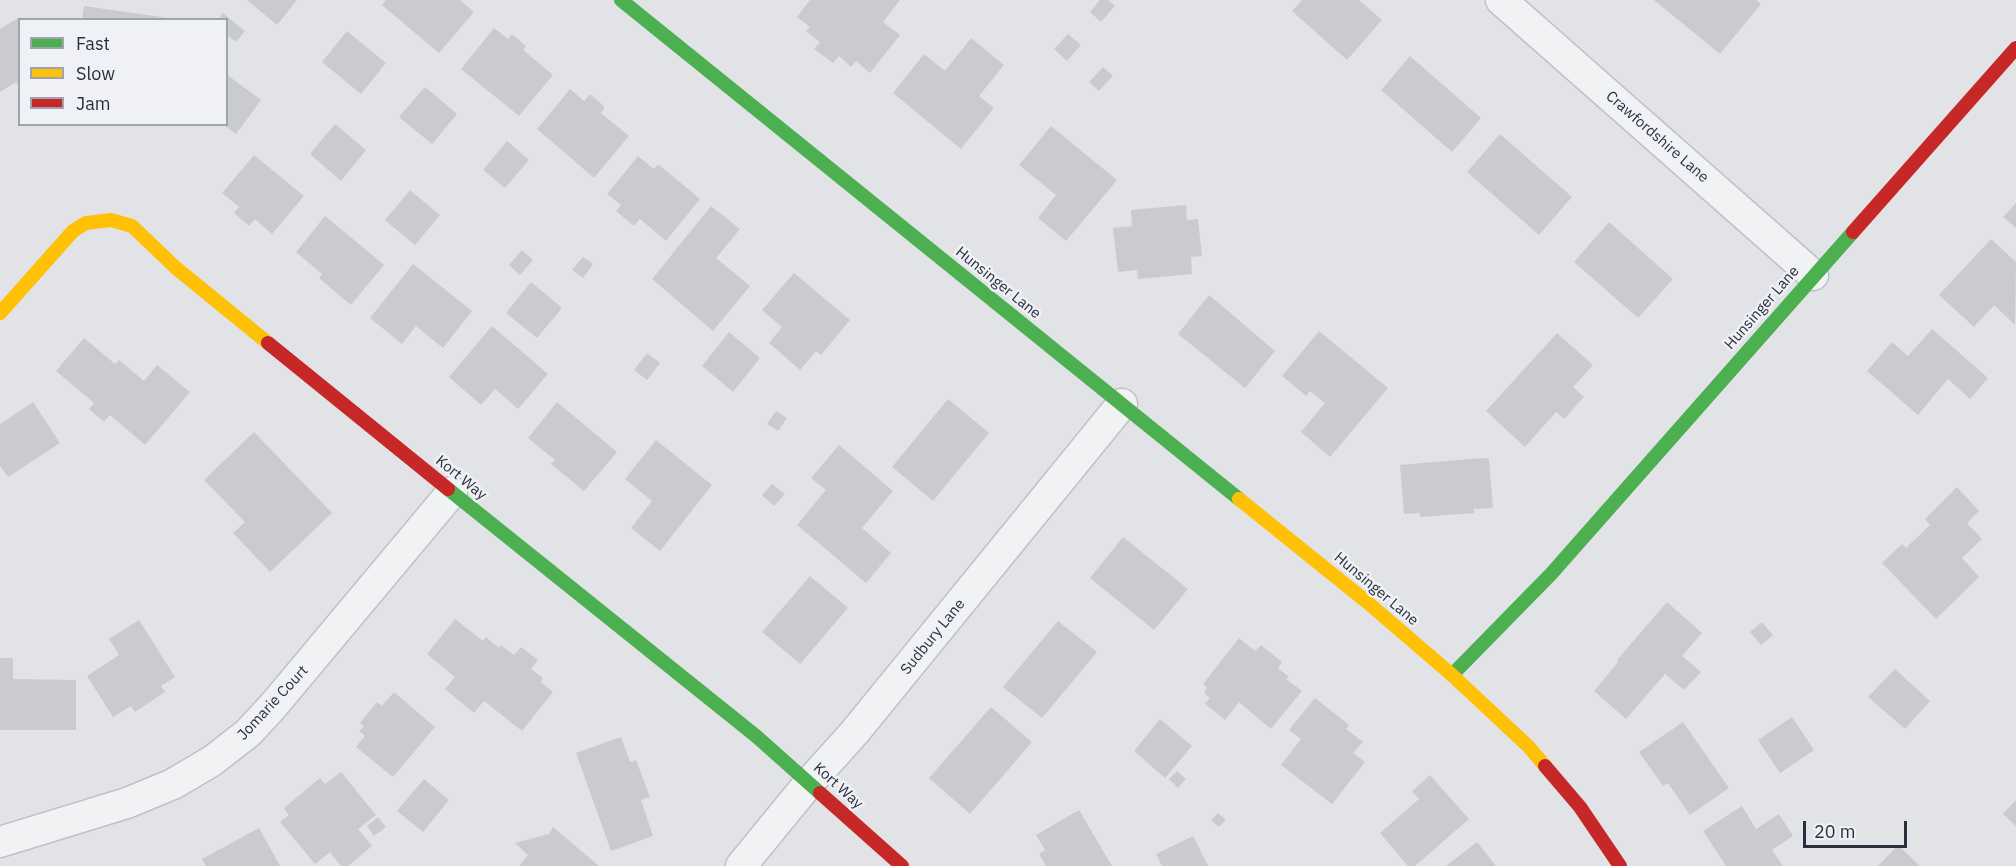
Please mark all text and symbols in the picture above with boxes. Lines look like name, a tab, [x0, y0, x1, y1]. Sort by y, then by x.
legend	[18, 18, 228, 126]
text: Fast	[76, 32, 110, 55]
text: Slow	[76, 62, 115, 85]
street label: Crawfordshire Lane	[1602, 87, 1712, 187]
text: Jam	[76, 92, 111, 115]
street label: Hunsinger Lane	[952, 243, 1044, 323]
street label: Hunsinger Lane	[1721, 263, 1803, 353]
street label: Kort Way	[432, 452, 490, 504]
street label: Hunsinger Lane	[1330, 548, 1422, 630]
street label: Sudbury Lane	[897, 596, 969, 678]
street label: Jomarie Court	[234, 662, 312, 744]
street label: Kort Way	[809, 759, 867, 813]
scale bar	[1806, 809, 1910, 847]
text: 20 m	[1814, 820, 1856, 843]

